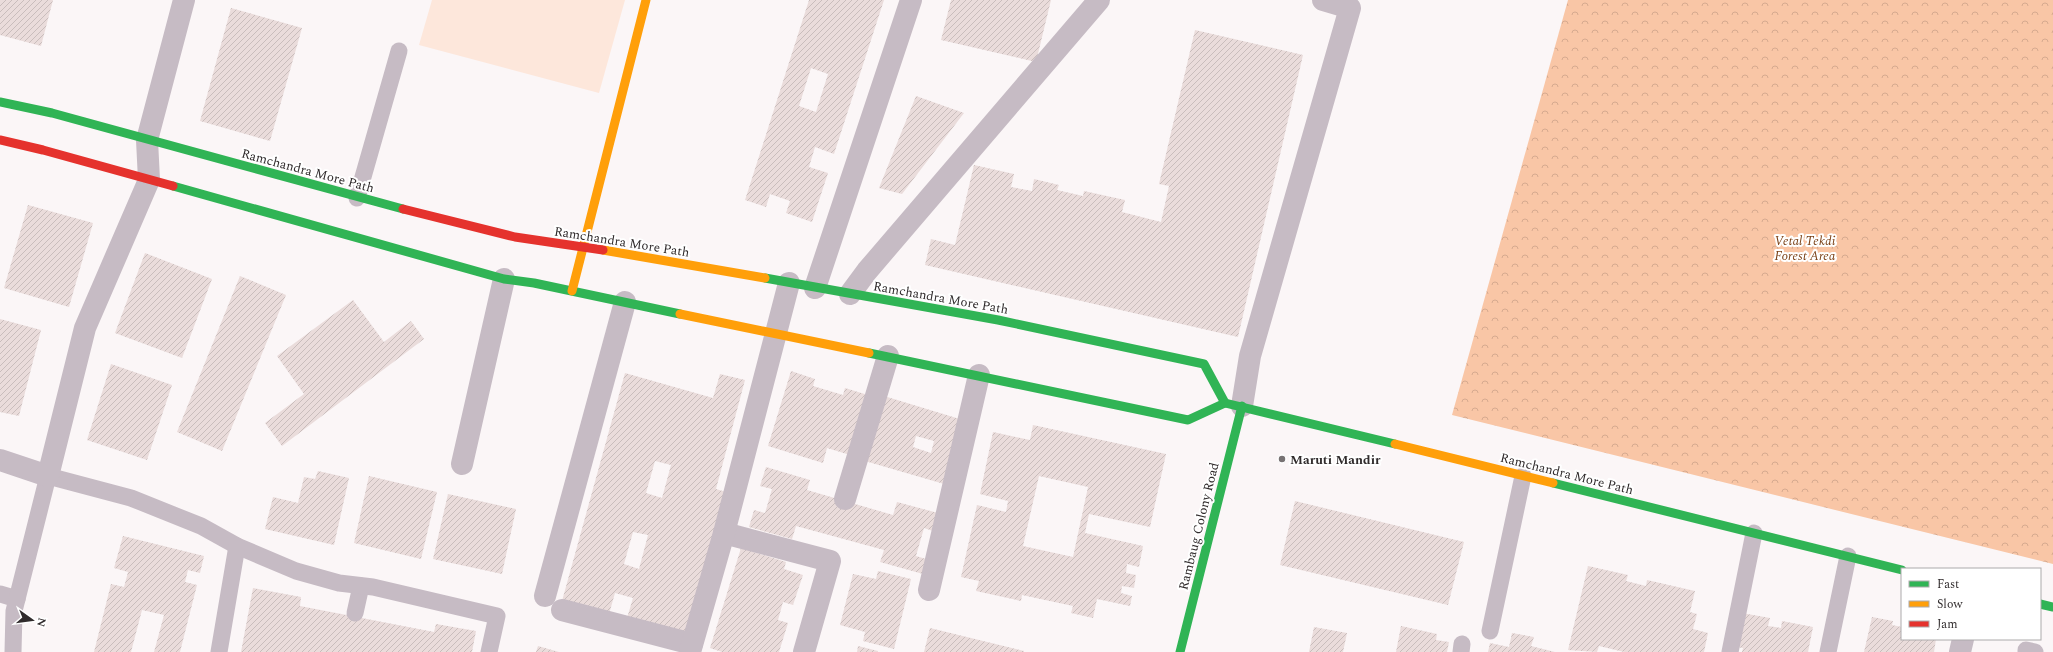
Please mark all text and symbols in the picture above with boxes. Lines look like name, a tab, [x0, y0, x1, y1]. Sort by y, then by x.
street label: Ramchandra More Path	[239, 144, 377, 198]
street label: Ramchandra More Path	[553, 221, 691, 263]
park label: Vetal Tekdi Forest Area	[1775, 231, 1836, 266]
street label: Ramchandra More Path	[872, 276, 1010, 320]
street label: Ramchandra More Path	[1498, 448, 1636, 500]
place label: Maruti Mandir	[1290, 450, 1381, 470]
marker: Maruti Mandir	[1277, 454, 1287, 464]
street label: Rambaug Colony Road	[1173, 460, 1225, 592]
legend	[1901, 568, 2041, 640]
text: Fast	[1937, 575, 1959, 594]
text: Slow	[1937, 595, 1963, 614]
north arrow	[12, 600, 52, 640]
text: Jam	[1937, 615, 1958, 634]
text: N	[32, 616, 51, 629]

